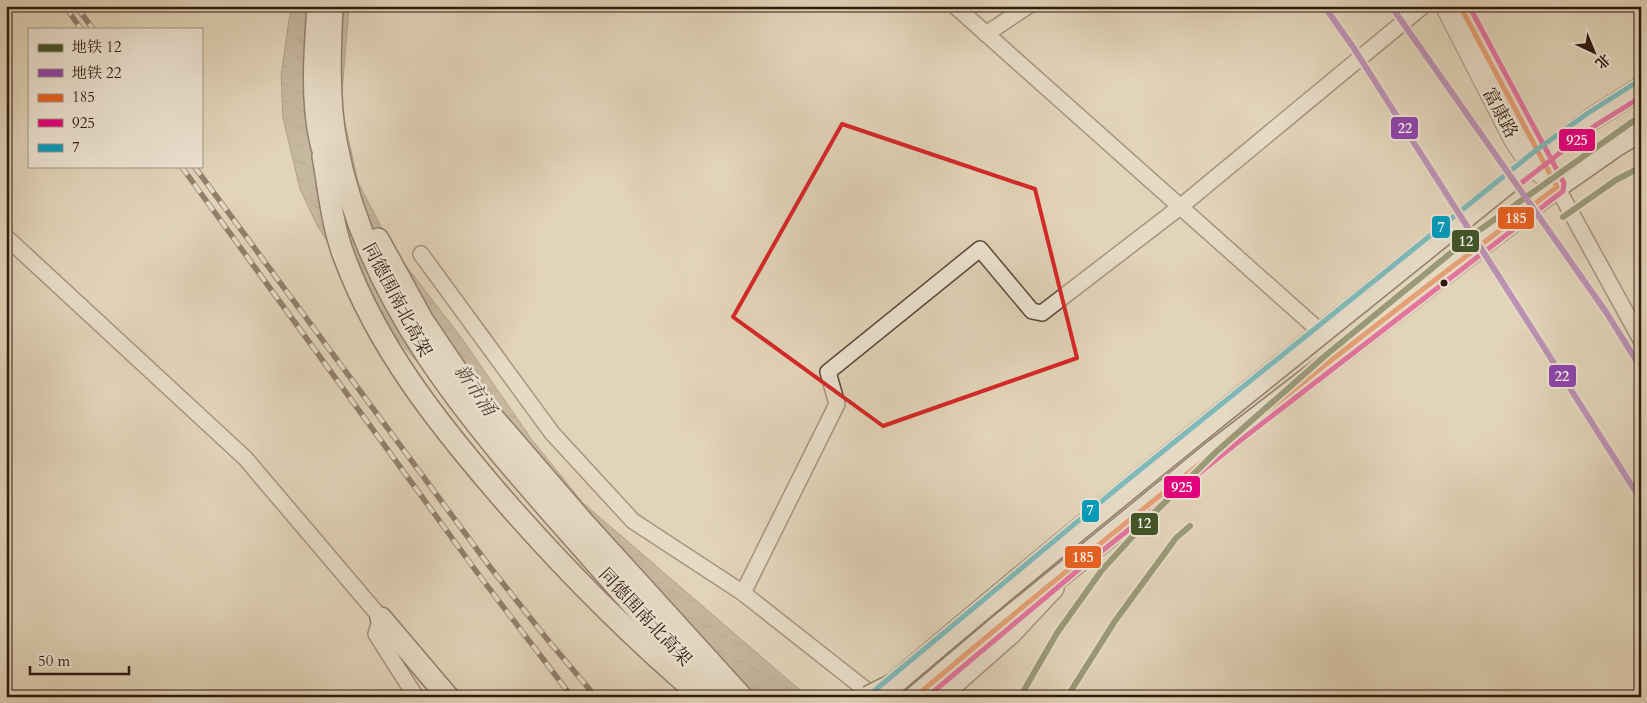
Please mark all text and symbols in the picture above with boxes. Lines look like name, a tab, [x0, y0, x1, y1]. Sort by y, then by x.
legend	[28, 28, 202, 168]
north arrow	[1570, 28, 1620, 78]
text: 地铁 12	[72, 37, 122, 57]
text: 北	[1591, 49, 1614, 73]
text: 地铁 22	[72, 63, 122, 83]
street label: 富康路	[1476, 83, 1524, 143]
text: 185	[72, 87, 95, 107]
text: 925	[72, 113, 95, 133]
line badge: 22	[1390, 116, 1419, 140]
text: 22	[1398, 119, 1412, 138]
line badge: 925	[1558, 128, 1596, 152]
text: 925	[1566, 131, 1588, 150]
text: 7	[72, 137, 80, 157]
line badge: 185	[1497, 206, 1535, 230]
text: 185	[1505, 209, 1527, 228]
line badge: 7	[1431, 215, 1451, 239]
text: 7	[1437, 218, 1445, 237]
line badge: 12	[1451, 229, 1480, 253]
text: 12	[1459, 232, 1473, 251]
street label: 同德围南北高架	[356, 239, 438, 361]
unlabelled marker	[1439, 278, 1449, 288]
water label: 新市涌	[448, 359, 503, 422]
line badge: 22	[1548, 364, 1577, 388]
text: 22	[1555, 367, 1569, 386]
line badge: 925	[1163, 475, 1201, 499]
text: 925	[1171, 478, 1193, 497]
line badge: 7	[1081, 499, 1100, 523]
text: 7	[1086, 501, 1094, 520]
line badge: 12	[1130, 512, 1159, 536]
text: 12	[1137, 514, 1151, 533]
line badge: 185	[1064, 545, 1102, 569]
text: 185	[1072, 548, 1094, 567]
street label: 同德围南北高架	[593, 562, 697, 672]
scale bar	[30, 643, 129, 675]
text: 50 m	[38, 651, 70, 671]

